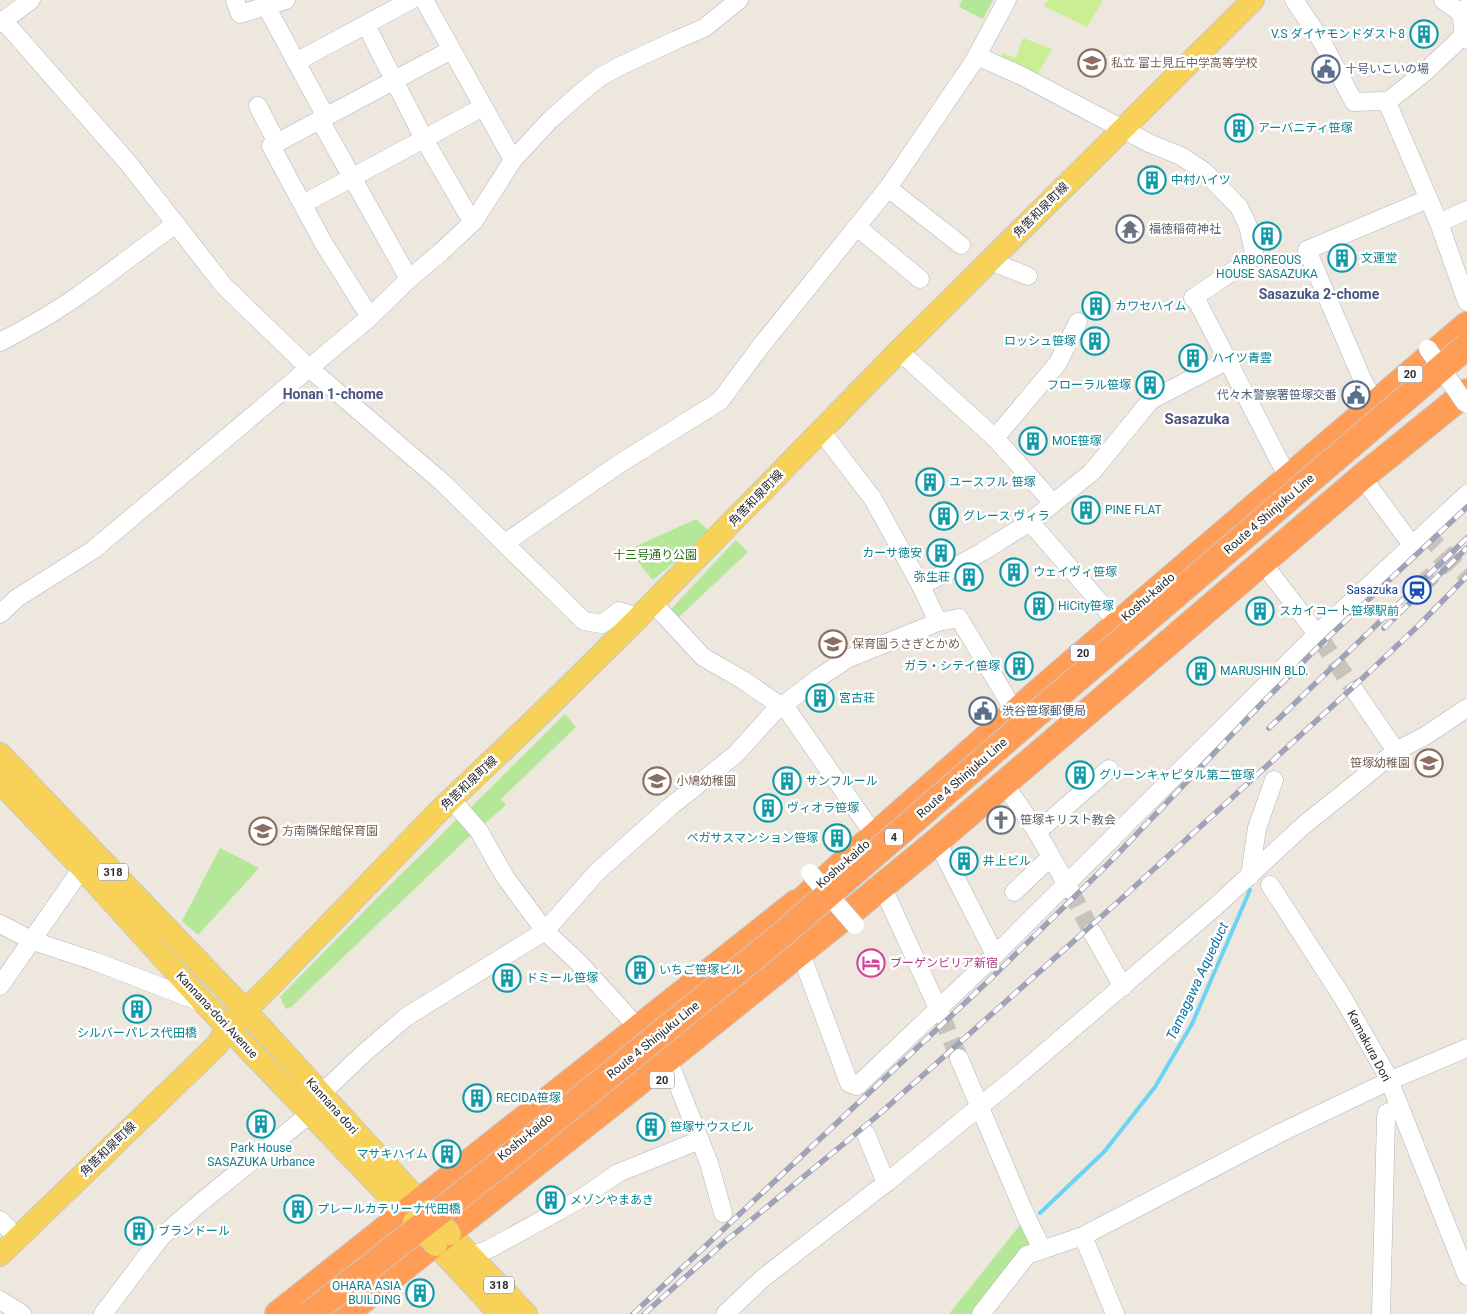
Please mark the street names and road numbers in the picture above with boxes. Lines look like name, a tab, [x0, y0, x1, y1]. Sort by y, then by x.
street label: 角筈和泉町線	[1011, 180, 1071, 240]
road number: 20	[1398, 366, 1422, 382]
street label: 角筈和泉町線	[726, 467, 786, 529]
street label: Route 4 Shinjuku Line	[1221, 471, 1317, 557]
street label: Koshu-kaido	[1118, 570, 1178, 624]
road number: 20	[1070, 644, 1096, 661]
street label: Route 4 Shinjuku Line	[914, 735, 1010, 821]
street label: 角筈和泉町線	[438, 753, 500, 813]
road number: 4	[885, 829, 903, 846]
street label: Koshu-kaido	[813, 837, 873, 891]
road number: 318	[98, 864, 128, 880]
street label: Kannana-dori Avenue	[173, 969, 261, 1061]
street label: Route 4 Shinjuku Line	[604, 998, 702, 1082]
street label: Kamakura Dori	[1344, 1008, 1394, 1084]
road number: 20	[650, 1072, 674, 1088]
street label: Kannana dori	[303, 1075, 361, 1137]
street label: Koshu-kaido	[495, 1111, 555, 1163]
street label: 角筈和泉町線	[77, 1119, 139, 1179]
road number: 318	[484, 1276, 514, 1294]

